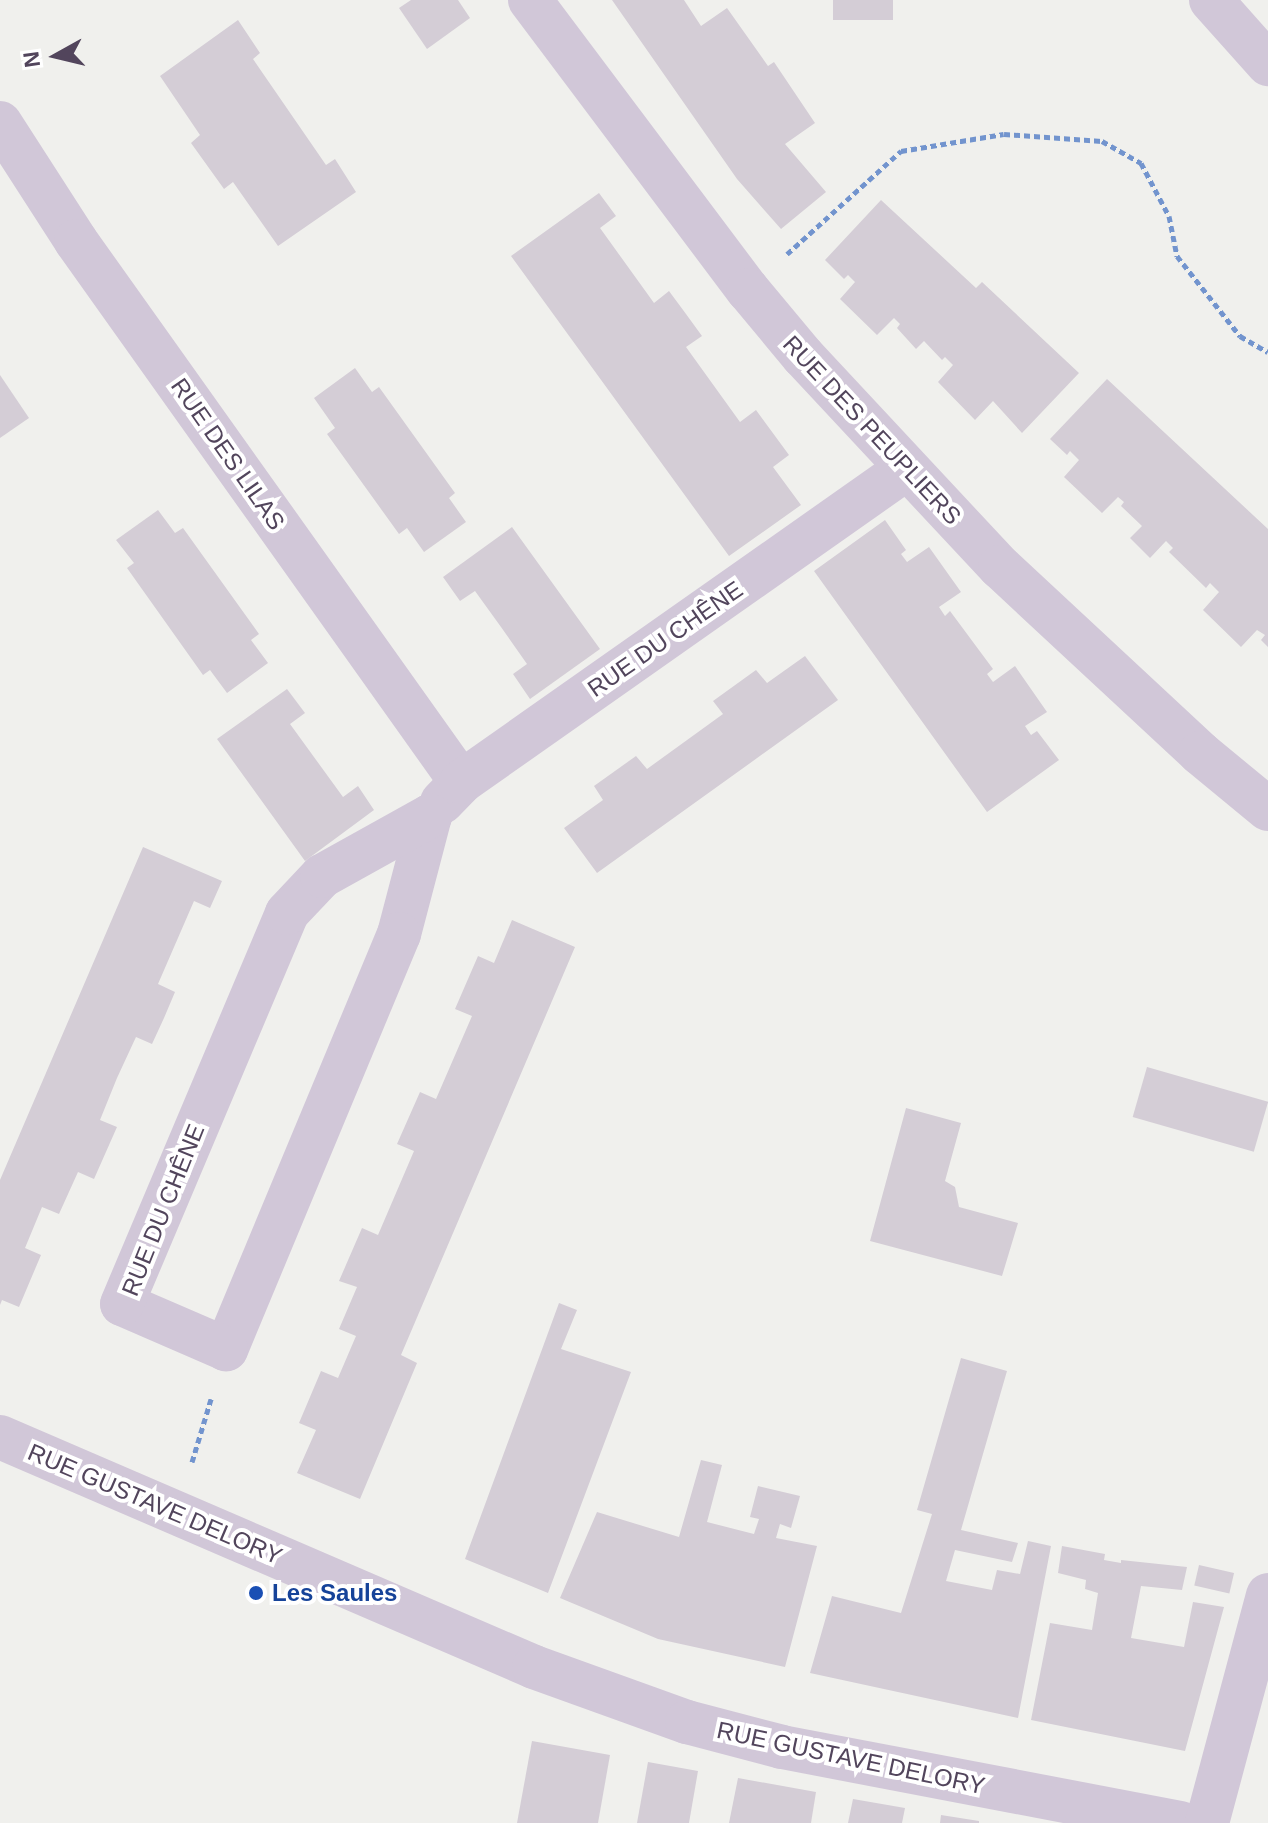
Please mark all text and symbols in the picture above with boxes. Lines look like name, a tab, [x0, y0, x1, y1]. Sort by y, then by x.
north arrow	[16, 16, 96, 96]
text: N	[18, 50, 45, 69]
street label: RUE DES PEUPLIERS	[777, 329, 967, 531]
street label: RUE DES LILAS	[165, 373, 291, 535]
street label: RUE DU CHÊNE	[582, 575, 748, 703]
street label: RUE DU CHÊNE	[115, 1120, 211, 1300]
street label: RUE GUSTAVE DELORY	[24, 1437, 286, 1571]
place label: Les Saules	[272, 1579, 397, 1607]
marker: Les Saules	[247, 1584, 265, 1602]
street label: RUE GUSTAVE DELORY	[714, 1715, 988, 1801]

